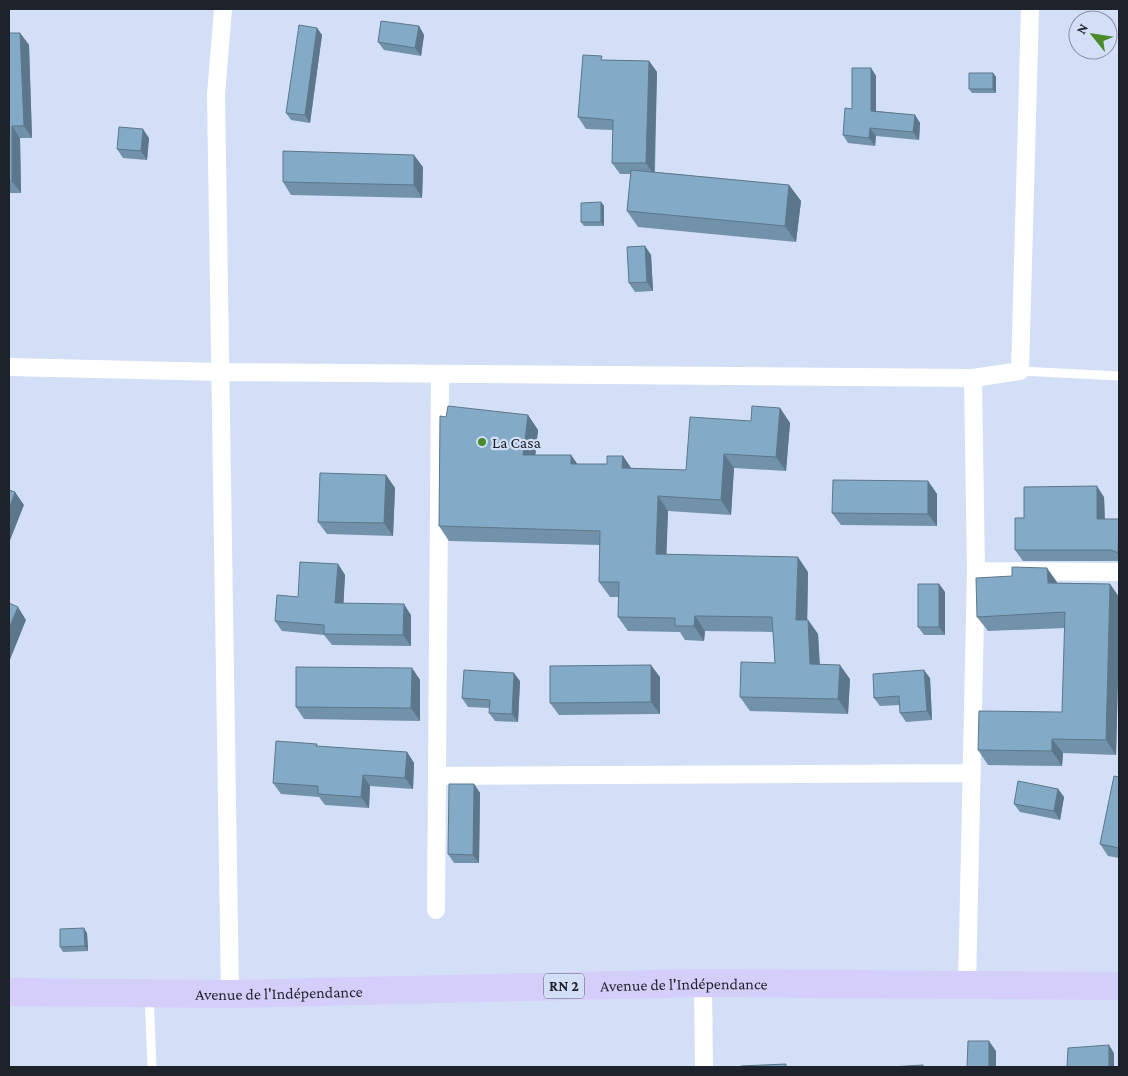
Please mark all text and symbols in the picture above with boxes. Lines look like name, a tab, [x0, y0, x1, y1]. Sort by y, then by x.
north arrow	[1068, 10, 1118, 60]
text: N	[1072, 20, 1091, 37]
place label: La Casa	[492, 434, 541, 451]
marker: La Casa	[476, 436, 488, 448]
road number: RN 2	[544, 974, 584, 998]
street label: Avenue de l'Indépendance	[600, 975, 768, 994]
street label: Avenue de l'Indépendance	[195, 983, 363, 1003]

